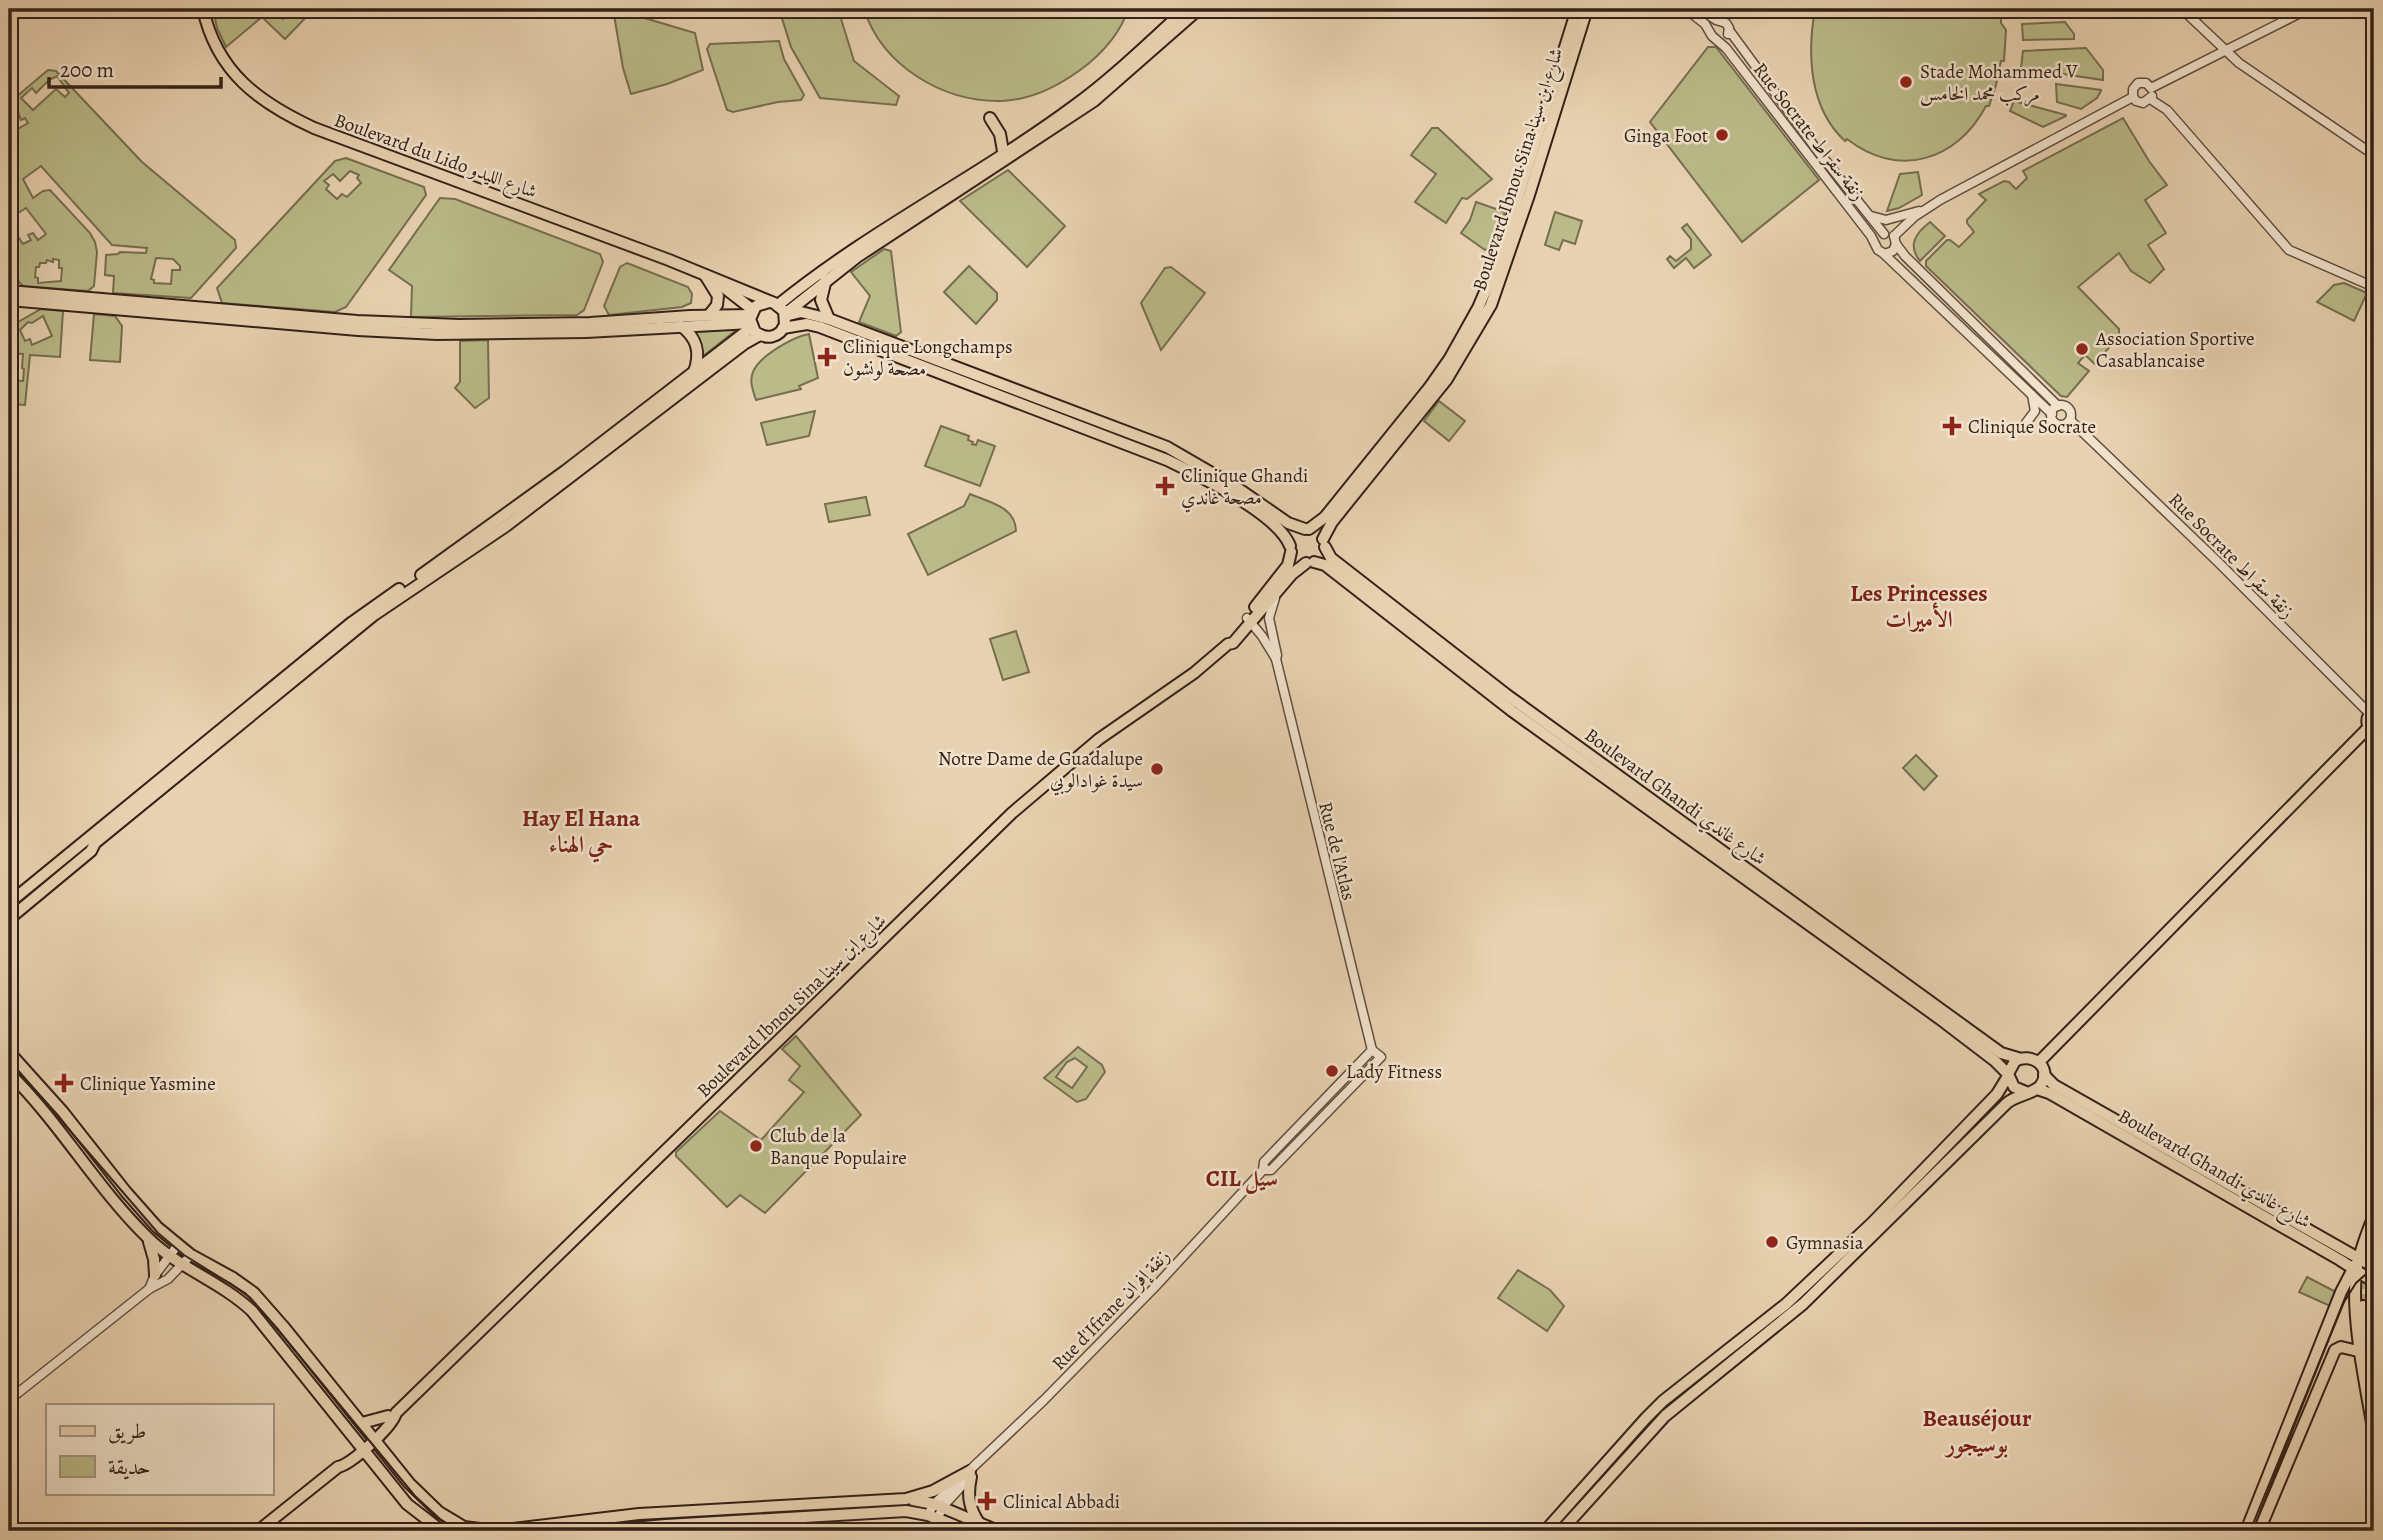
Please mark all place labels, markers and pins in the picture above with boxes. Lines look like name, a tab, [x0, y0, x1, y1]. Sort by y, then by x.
place label: Stade Mohammed V مركب محمد الخامس	[1920, 59, 2078, 107]
marker: Stade Mohammed V مركب محمد الخامس	[1898, 74, 1914, 90]
place label: Ginga Foot	[1624, 123, 1708, 149]
marker: Ginga Foot	[1714, 127, 1730, 143]
place label: Association Sportive Casablancaise	[2095, 326, 2255, 374]
place label: Clinique Longchamps مصحة لونشون	[843, 334, 1013, 382]
marker: Association Sportive Casablancaise	[2074, 341, 2090, 357]
marker: Clinique Longchamps مصحة لونشون	[817, 347, 837, 367]
place label: Clinique Socrate	[1968, 414, 2096, 440]
marker: Clinique Socrate	[1942, 416, 1962, 436]
place label: Clinique Ghandi مصحة غاندي	[1181, 463, 1308, 513]
marker: Clinique Ghandi مصحة غاندي	[1155, 476, 1175, 496]
place label: Notre Dame de Guadalupe سيدة غوادالوبي	[938, 746, 1143, 796]
marker: Notre Dame de Guadalupe سيدة غوادالوبي	[1149, 761, 1165, 777]
place label: Lady Fitness	[1346, 1059, 1442, 1085]
marker: Lady Fitness	[1324, 1063, 1340, 1079]
place label: Clinique Yasmine	[80, 1071, 216, 1097]
marker: Clinique Yasmine	[54, 1073, 74, 1093]
place label: Club de la Banque Populaire	[770, 1123, 907, 1171]
marker: Club de la Banque Populaire	[748, 1138, 764, 1154]
place label: Gymnasia	[1786, 1230, 1864, 1256]
marker: Gymnasia	[1764, 1234, 1780, 1250]
place label: Clinical Abbadi	[1003, 1489, 1120, 1515]
marker: Clinical Abbadi	[977, 1491, 997, 1511]

